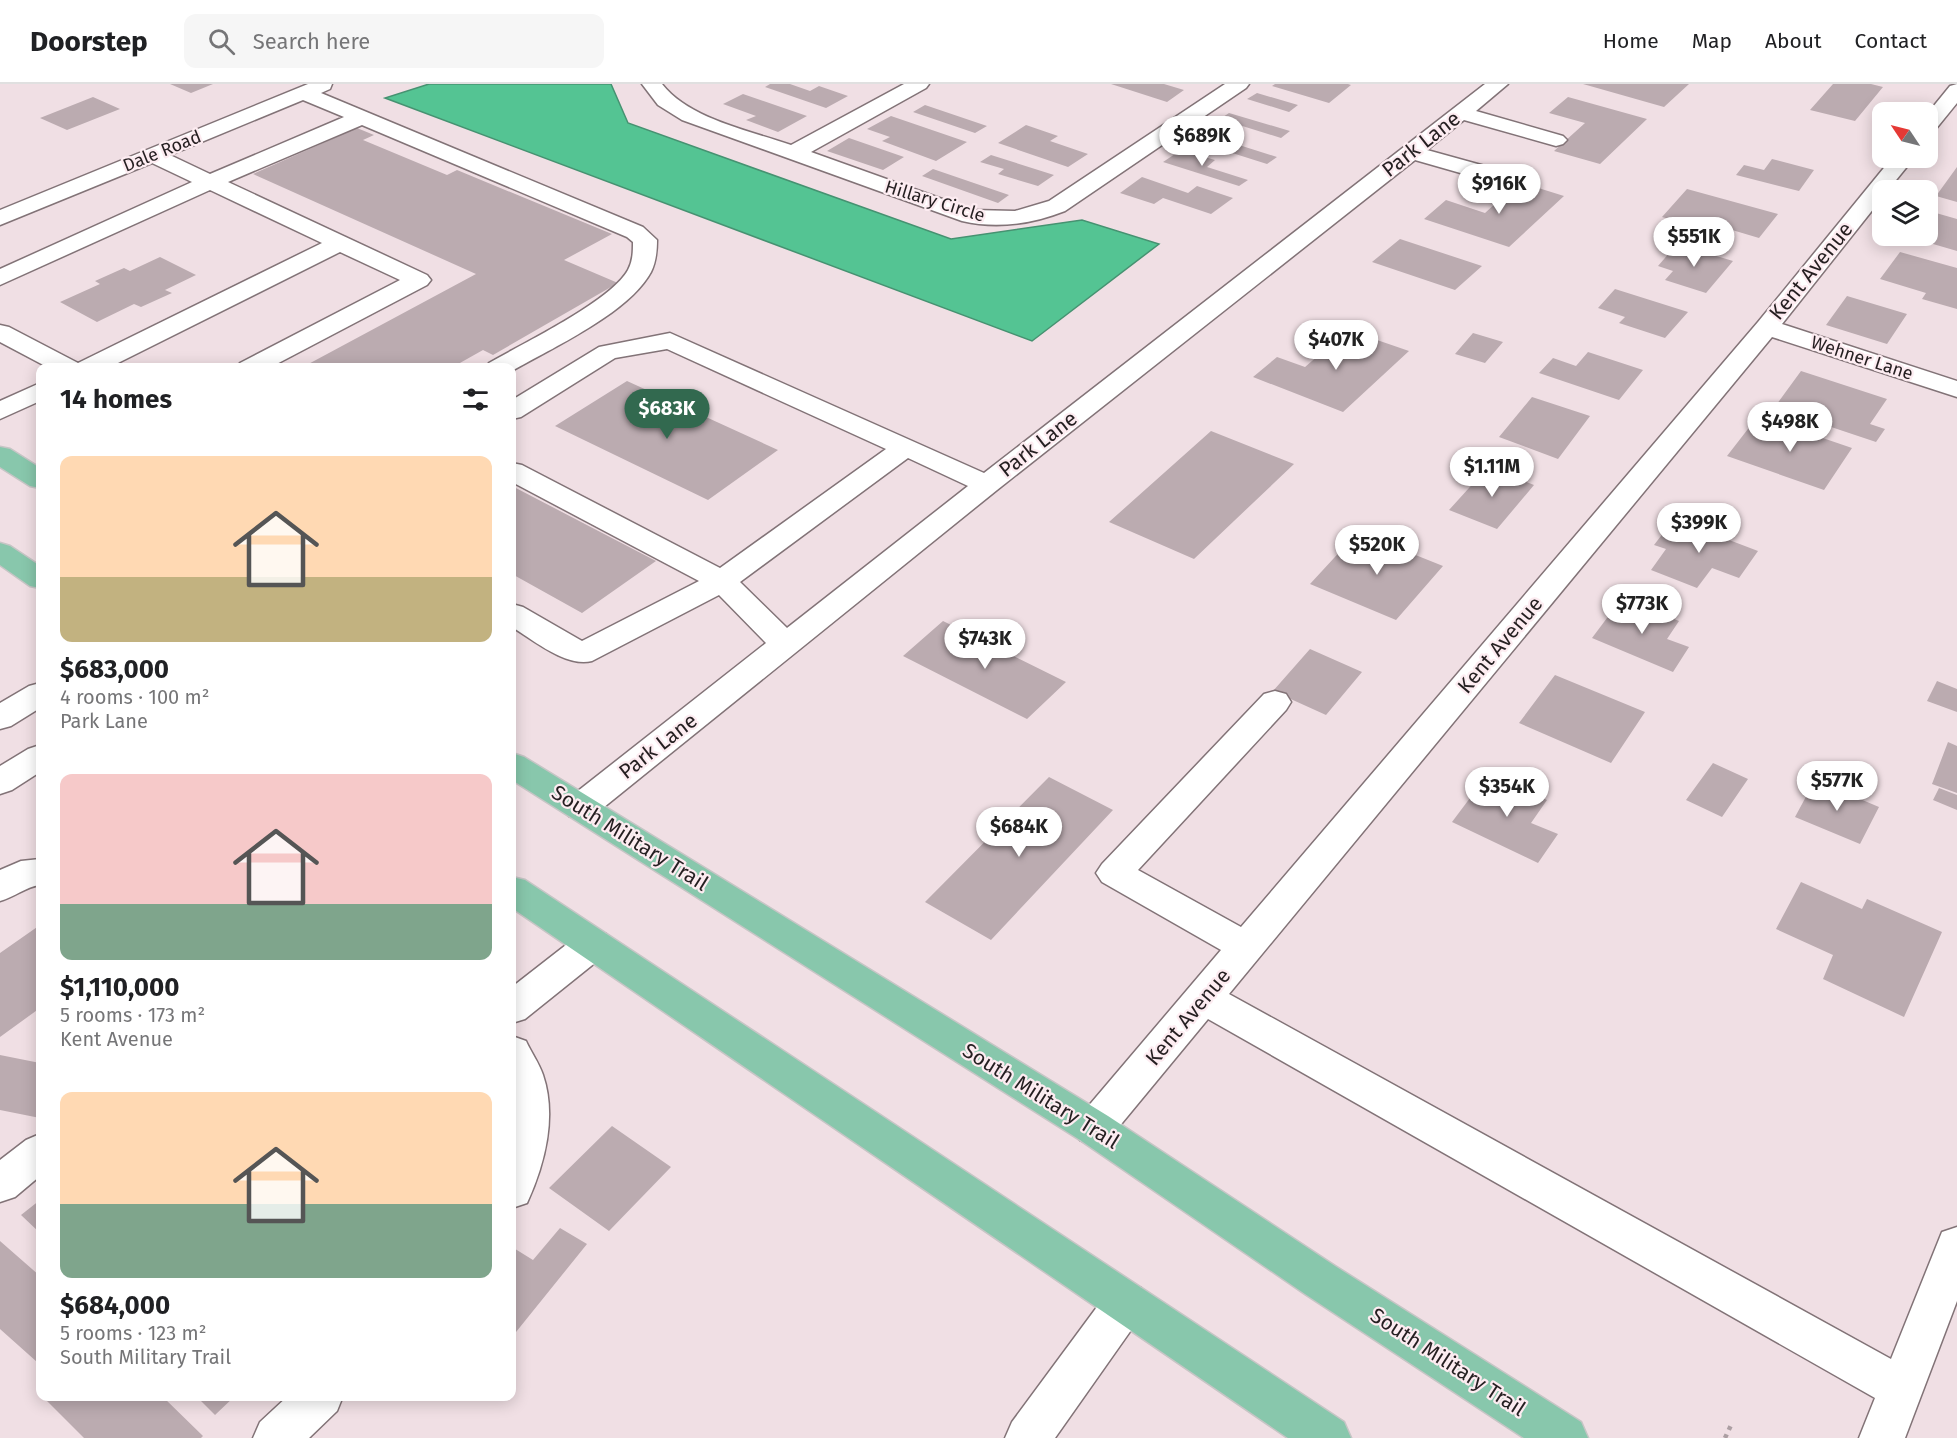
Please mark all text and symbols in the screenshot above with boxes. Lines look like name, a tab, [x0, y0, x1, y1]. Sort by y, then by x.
search box	[184, 14, 604, 68]
text: Doorstep	[30, 25, 148, 58]
icon: search	[205, 25, 238, 58]
text: Search here	[253, 28, 370, 55]
text: Home	[1603, 28, 1659, 54]
text: Map	[1692, 28, 1732, 54]
text: About	[1765, 28, 1822, 54]
text: Contact	[1855, 28, 1927, 54]
north arrow	[1872, 102, 1938, 168]
map controls	[1872, 102, 1938, 246]
street label: Park Lane	[1377, 105, 1465, 183]
pin: $689K	[1160, 116, 1244, 167]
text: $689K	[1173, 123, 1231, 147]
street label: Dale Road	[120, 125, 204, 177]
pin: $916K	[1457, 164, 1541, 215]
text: $916K	[1472, 171, 1526, 195]
street label: Hillary Circle	[882, 175, 988, 227]
button: layers	[1872, 180, 1938, 246]
pin: $551K	[1652, 217, 1736, 268]
street label: Kent Avenue	[1764, 217, 1858, 325]
text: $551K	[1667, 224, 1721, 248]
pin: $407K	[1294, 320, 1378, 371]
text: $407K	[1308, 327, 1364, 351]
street label: Wehner Lane	[1808, 331, 1916, 385]
icon: filters	[459, 383, 492, 416]
text: 14 homes	[60, 384, 172, 415]
pin: $683K	[625, 389, 709, 440]
text: $683K	[639, 396, 695, 420]
pin: $498K	[1748, 402, 1832, 453]
street label: Park Lane	[994, 405, 1082, 483]
text: $498K	[1761, 409, 1819, 433]
pin: $1.11M	[1443, 447, 1541, 498]
text: $1.11M	[1464, 454, 1520, 478]
icon: home	[222, 495, 330, 603]
pin: $399K	[1657, 503, 1741, 554]
text: $399K	[1671, 510, 1727, 534]
pin: $520K	[1335, 525, 1419, 576]
text: $520K	[1349, 532, 1405, 556]
pin: $773K	[1600, 584, 1684, 635]
street label: Kent Avenue	[1452, 591, 1548, 699]
text: $773K	[1616, 591, 1668, 615]
pin: $743K	[943, 619, 1027, 670]
text: $743K	[958, 626, 1012, 650]
text: $683,000	[60, 654, 169, 685]
text: 4 rooms · 100 m²	[60, 685, 210, 709]
street label: Park Lane	[614, 707, 702, 785]
text: Park Lane	[60, 709, 148, 733]
pin: $577K	[1795, 761, 1879, 812]
pin: $354K	[1465, 767, 1549, 818]
text: $577K	[1811, 768, 1863, 792]
text: $354K	[1479, 774, 1535, 798]
street label: South Military Trail	[547, 779, 713, 897]
pin: $684K	[977, 807, 1061, 858]
icon: home	[222, 813, 330, 921]
text: $684K	[990, 814, 1048, 838]
street label: Kent Avenue	[1140, 963, 1236, 1071]
text: $1,110,000	[60, 972, 179, 1003]
text: 5 rooms · 173 m²	[60, 1003, 205, 1027]
text: Kent Avenue	[60, 1027, 173, 1051]
street label: South Military Trail	[958, 1037, 1124, 1155]
icon: home	[222, 1131, 330, 1239]
text: $684,000	[60, 1290, 170, 1321]
street label: South Military Trail	[1366, 1302, 1530, 1422]
text: 5 rooms · 123 m²	[60, 1321, 206, 1345]
text: South Military Trail	[60, 1345, 231, 1369]

